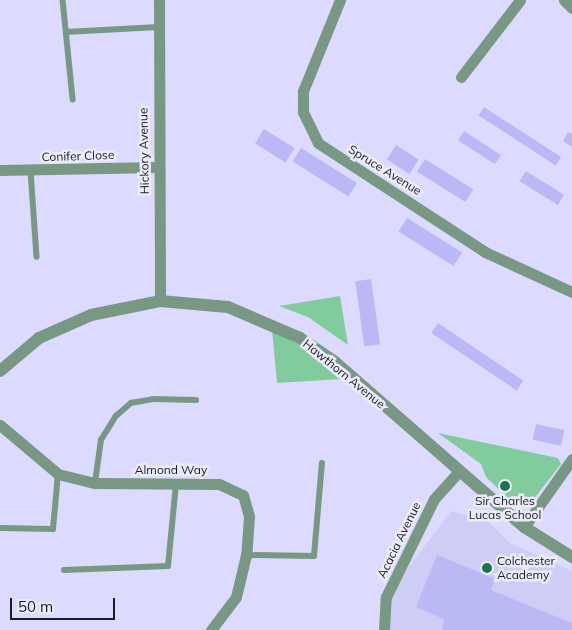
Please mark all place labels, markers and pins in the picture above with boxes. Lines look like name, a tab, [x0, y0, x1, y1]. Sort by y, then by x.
marker: Sir Charles Lucas School	[499, 480, 511, 492]
place label: Sir Charles Lucas School	[469, 494, 541, 522]
place label: Colchester Academy	[497, 554, 555, 582]
marker: Colchester Academy	[481, 562, 493, 574]

